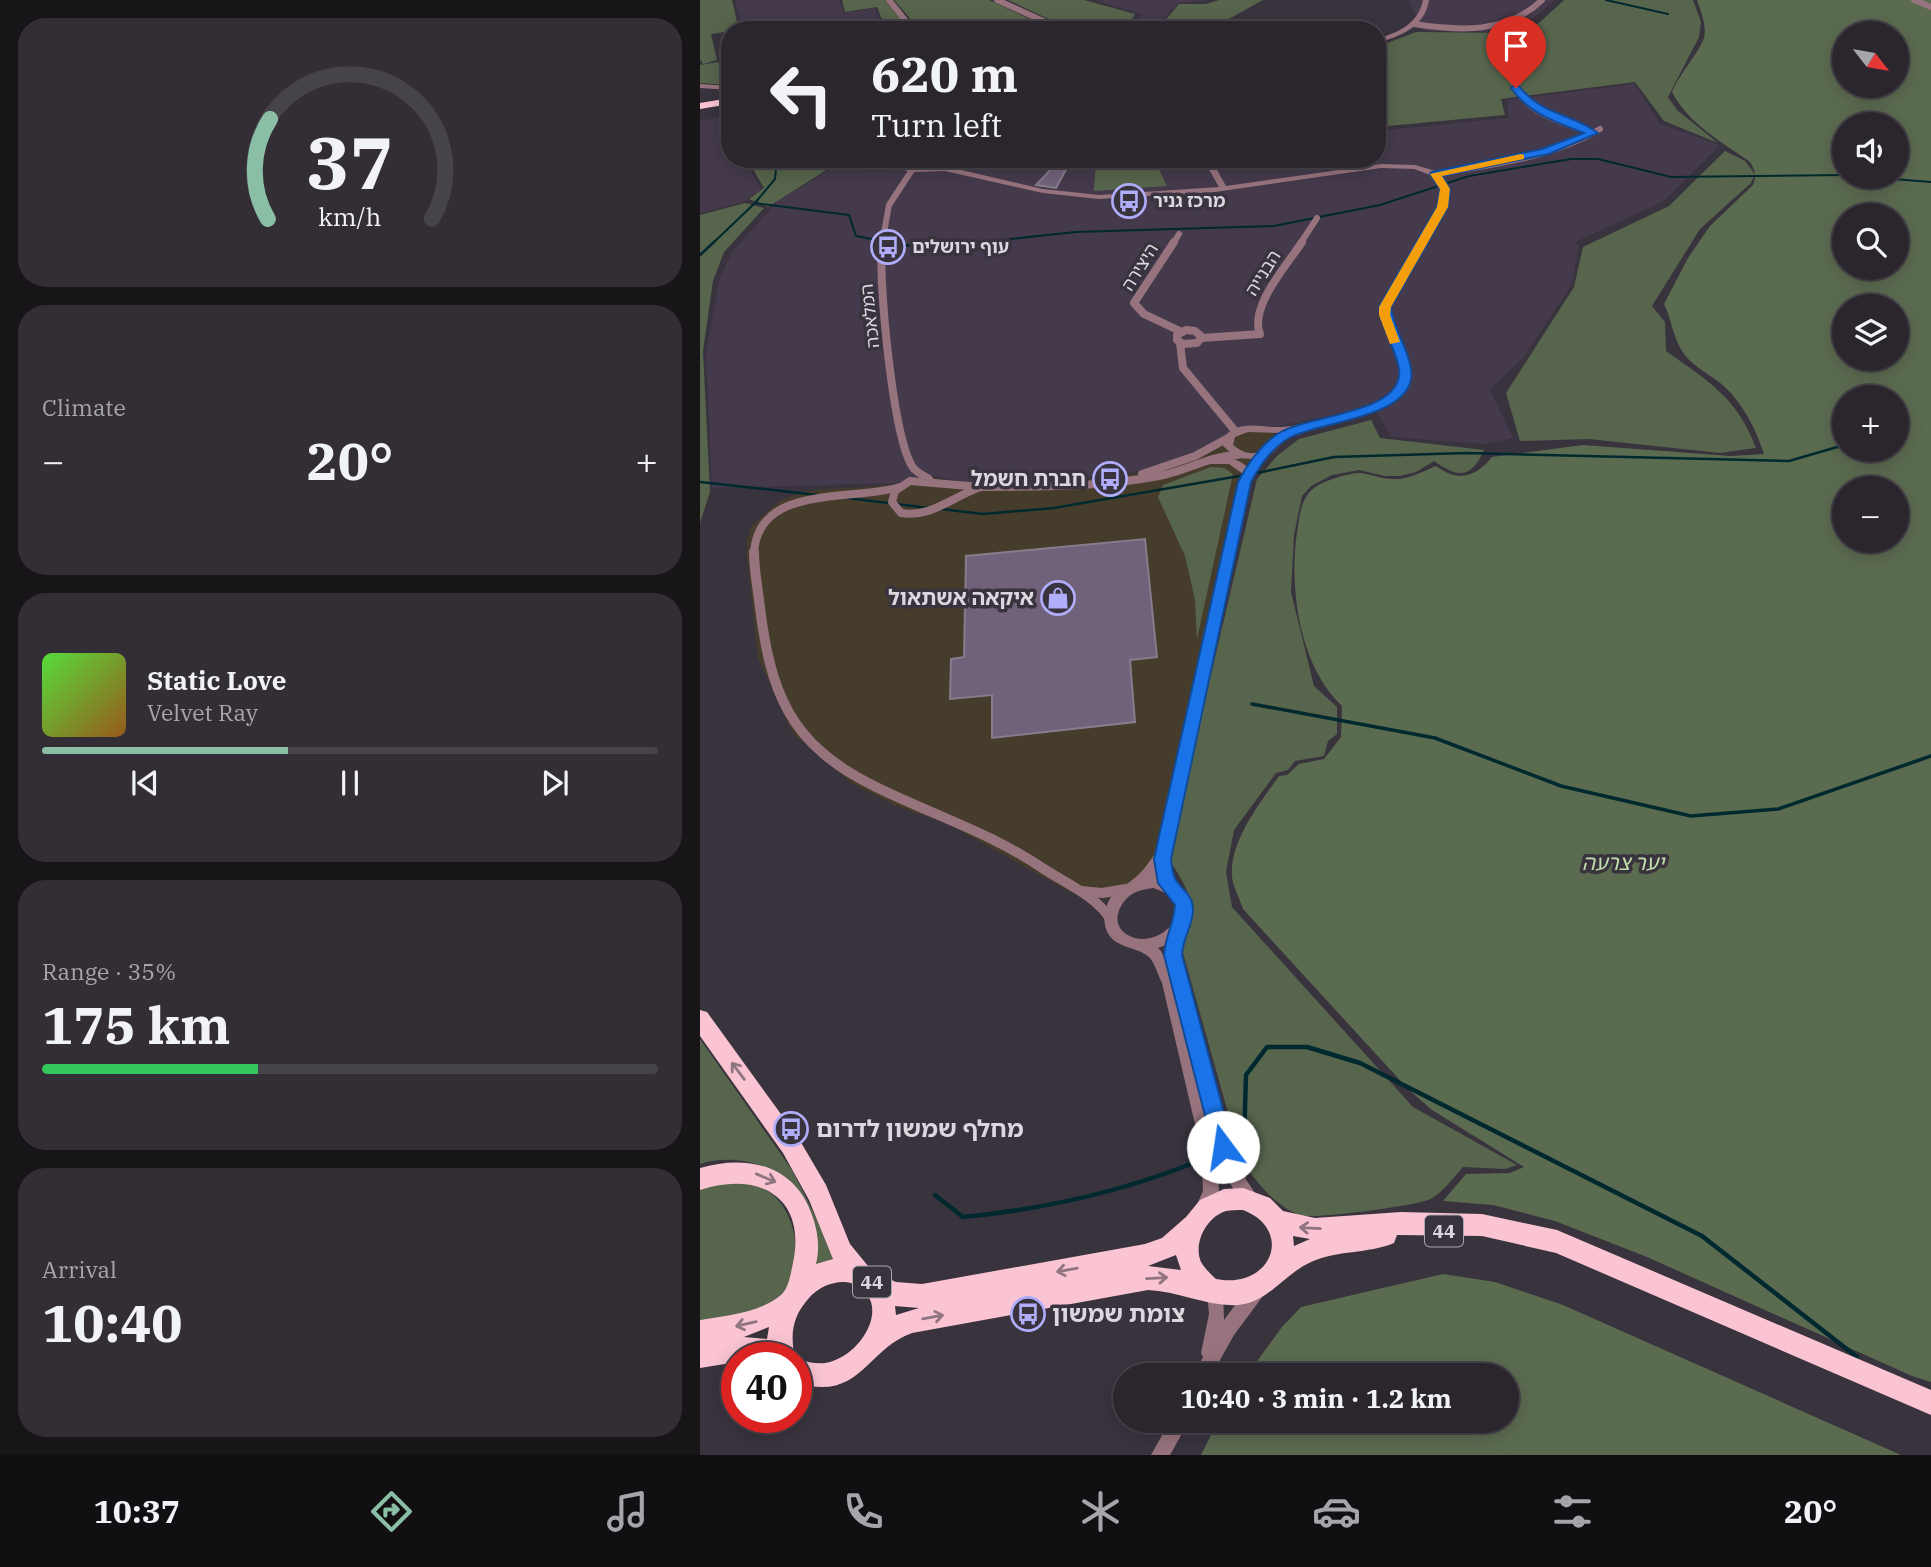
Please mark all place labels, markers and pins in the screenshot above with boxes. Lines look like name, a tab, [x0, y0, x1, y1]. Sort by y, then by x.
pin	[1486, 16, 1546, 88]
bus stop icon: מרכז גניר	[1110, 182, 1148, 220]
place label: מרכז גניר	[1153, 189, 1226, 212]
bus stop icon: עוף ירושלים	[869, 228, 907, 266]
place label: עוף ירושלים	[912, 235, 1009, 258]
bus stop icon: חברת חשמל	[1091, 460, 1129, 498]
place label: חברת חשמל	[971, 464, 1086, 492]
shop icon: איקאה אשתאול	[1039, 579, 1077, 617]
place label: איקאה אשתאול	[888, 583, 1034, 611]
bus stop icon: מחלף שמשון לדרום	[772, 1110, 810, 1148]
place label: מחלף שמשון לדרום	[816, 1112, 1024, 1144]
bus stop icon: צומת שמשון	[1009, 1295, 1047, 1333]
place label: צומת שמשון	[1052, 1297, 1185, 1329]

